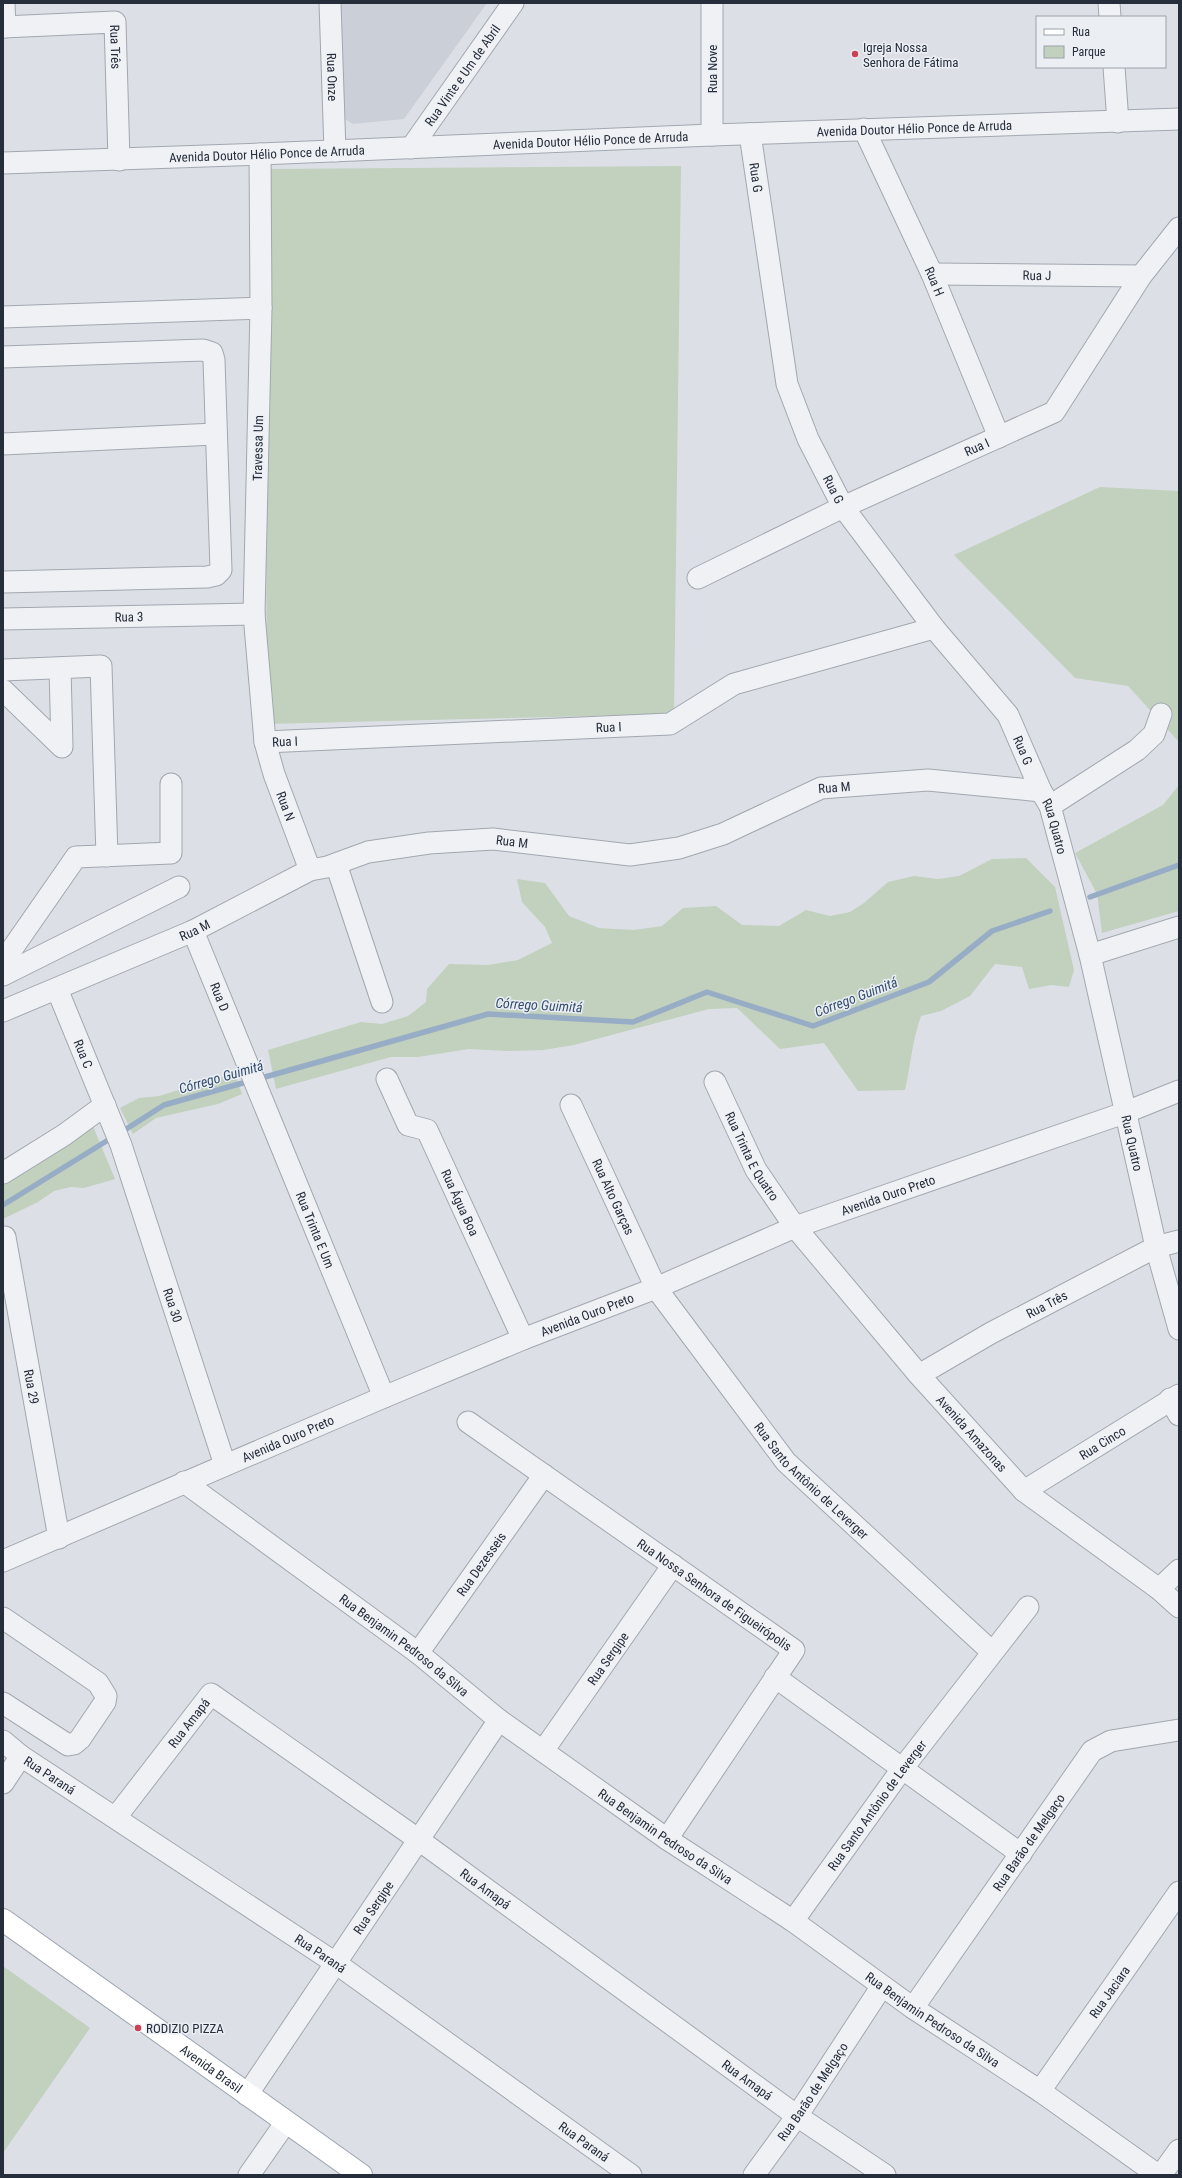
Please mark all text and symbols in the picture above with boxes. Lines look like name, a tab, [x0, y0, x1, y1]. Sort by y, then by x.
legend	[1036, 16, 1166, 68]
street label: Rua Vinte e Um de Abril	[421, 22, 503, 129]
street label: Rua Três	[108, 24, 124, 69]
text: Rua	[1072, 25, 1090, 39]
place label: Igreja Nossa Senhora de Fátima	[863, 40, 959, 70]
street label: Rua Nove	[705, 45, 720, 93]
text: Parque	[1072, 45, 1106, 59]
marker: Igreja Nossa Senhora de Fátima	[850, 49, 860, 59]
street label: Rua Onze	[324, 53, 341, 101]
street label: Avenida Doutor Hélio Ponce de Arruda	[816, 117, 1012, 139]
street label: Avenida Doutor Hélio Ponce de Arruda	[492, 128, 689, 152]
street label: Avenida Doutor Hélio Ponce de Arruda	[169, 142, 365, 165]
street label: Rua G	[747, 162, 766, 194]
street label: Rua H	[922, 264, 948, 298]
street label: Rua J	[1023, 267, 1051, 283]
street label: Travessa Um	[250, 415, 266, 481]
street label: Rua I	[962, 435, 991, 459]
street label: Rua G	[820, 472, 847, 506]
street label: Rua 3	[114, 609, 144, 624]
street label: Rua I	[596, 719, 622, 735]
street label: Rua I	[272, 733, 298, 749]
street label: Rua G	[1010, 733, 1036, 767]
street label: Rua M	[818, 778, 851, 796]
street label: Rua N	[274, 789, 298, 823]
street label: Rua Quatro	[1040, 796, 1070, 856]
street label: Rua M	[495, 832, 529, 851]
street label: Rua M	[177, 916, 212, 943]
water label: Córrego Guimitá	[812, 974, 900, 1020]
street label: Rua D	[207, 980, 233, 1013]
water label: Córrego Guimitá	[495, 995, 583, 1015]
street label: Rua C	[71, 1037, 96, 1070]
water label: Córrego Guimitá	[177, 1057, 266, 1097]
street label: Rua Trinta E Quatro	[722, 1109, 782, 1203]
street label: Rua Quatro	[1119, 1113, 1146, 1172]
street label: Rua Alto Garças	[589, 1156, 638, 1237]
street label: Rua Água Boa	[439, 1167, 482, 1238]
street label: Avenida Ouro Preto	[839, 1172, 937, 1218]
street label: Rua Trinta E Um	[293, 1189, 338, 1270]
street label: Rua 30	[160, 1286, 186, 1324]
street label: Rua Três	[1023, 1287, 1070, 1321]
street label: Avenida Ouro Preto	[538, 1290, 636, 1339]
street label: Rua 29	[21, 1368, 42, 1405]
street label: Avenida Amazonas	[933, 1392, 1010, 1475]
street label: Avenida Ouro Preto	[239, 1412, 336, 1465]
street label: Rua Santo Antônio de Leverger	[751, 1419, 872, 1542]
street label: Rua Cinco	[1076, 1423, 1128, 1463]
street label: Rua Dezesseis	[453, 1529, 509, 1599]
street label: Rua Nossa Senhora de Figueirópolis	[635, 1535, 795, 1654]
street label: Rua Benjamin Pedroso da Silva	[337, 1591, 472, 1699]
street label: Rua Sergipe	[584, 1629, 631, 1688]
street label: Rua Amapá	[165, 1695, 213, 1751]
street label: Rua Santo Antônio de Leverger	[824, 1737, 929, 1873]
street label: Rua Paraná	[21, 1753, 78, 1797]
street label: Rua Benjamin Pedroso da Silva	[596, 1785, 735, 1887]
street label: Rua Barão de Melgaço	[989, 1791, 1067, 1894]
street label: Rua Amapá	[458, 1865, 514, 1912]
street label: Rua Sergipe	[350, 1878, 396, 1937]
street label: Rua Paraná	[292, 1931, 349, 1976]
street label: Rua Jaciara	[1086, 1963, 1133, 2021]
street label: Rua Benjamin Pedroso da Silva	[863, 1969, 1002, 2070]
place label: RODIZIO PIZZA	[146, 2021, 224, 2036]
marker: RODIZIO PIZZA	[133, 2023, 143, 2033]
street label: Rua Barão de Melgaço	[774, 2040, 851, 2143]
street label: Avenida Brasil	[178, 2041, 245, 2096]
street label: Rua Amapá	[719, 2056, 775, 2103]
street label: Rua Paraná	[556, 2118, 612, 2164]

